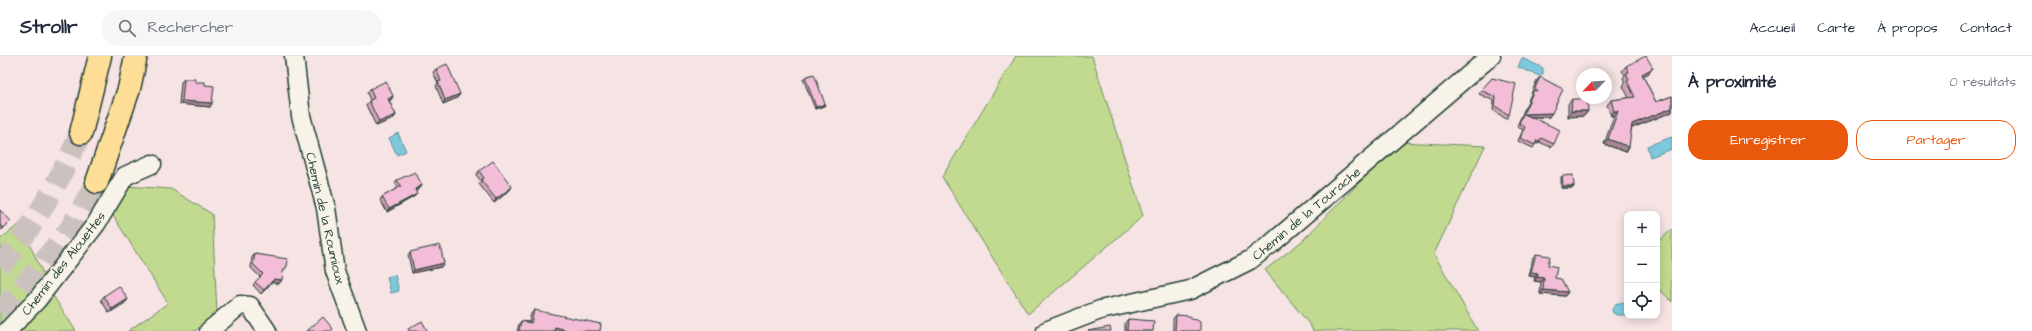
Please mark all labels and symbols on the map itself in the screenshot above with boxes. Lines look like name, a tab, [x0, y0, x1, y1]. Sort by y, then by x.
north arrow	[1576, 68, 1612, 104]
street label: Chemin de la Roumioux	[301, 151, 349, 287]
street label: Chemin de la Tourache	[1248, 163, 1365, 265]
street label: Chemin des Alouettes	[18, 208, 110, 319]

